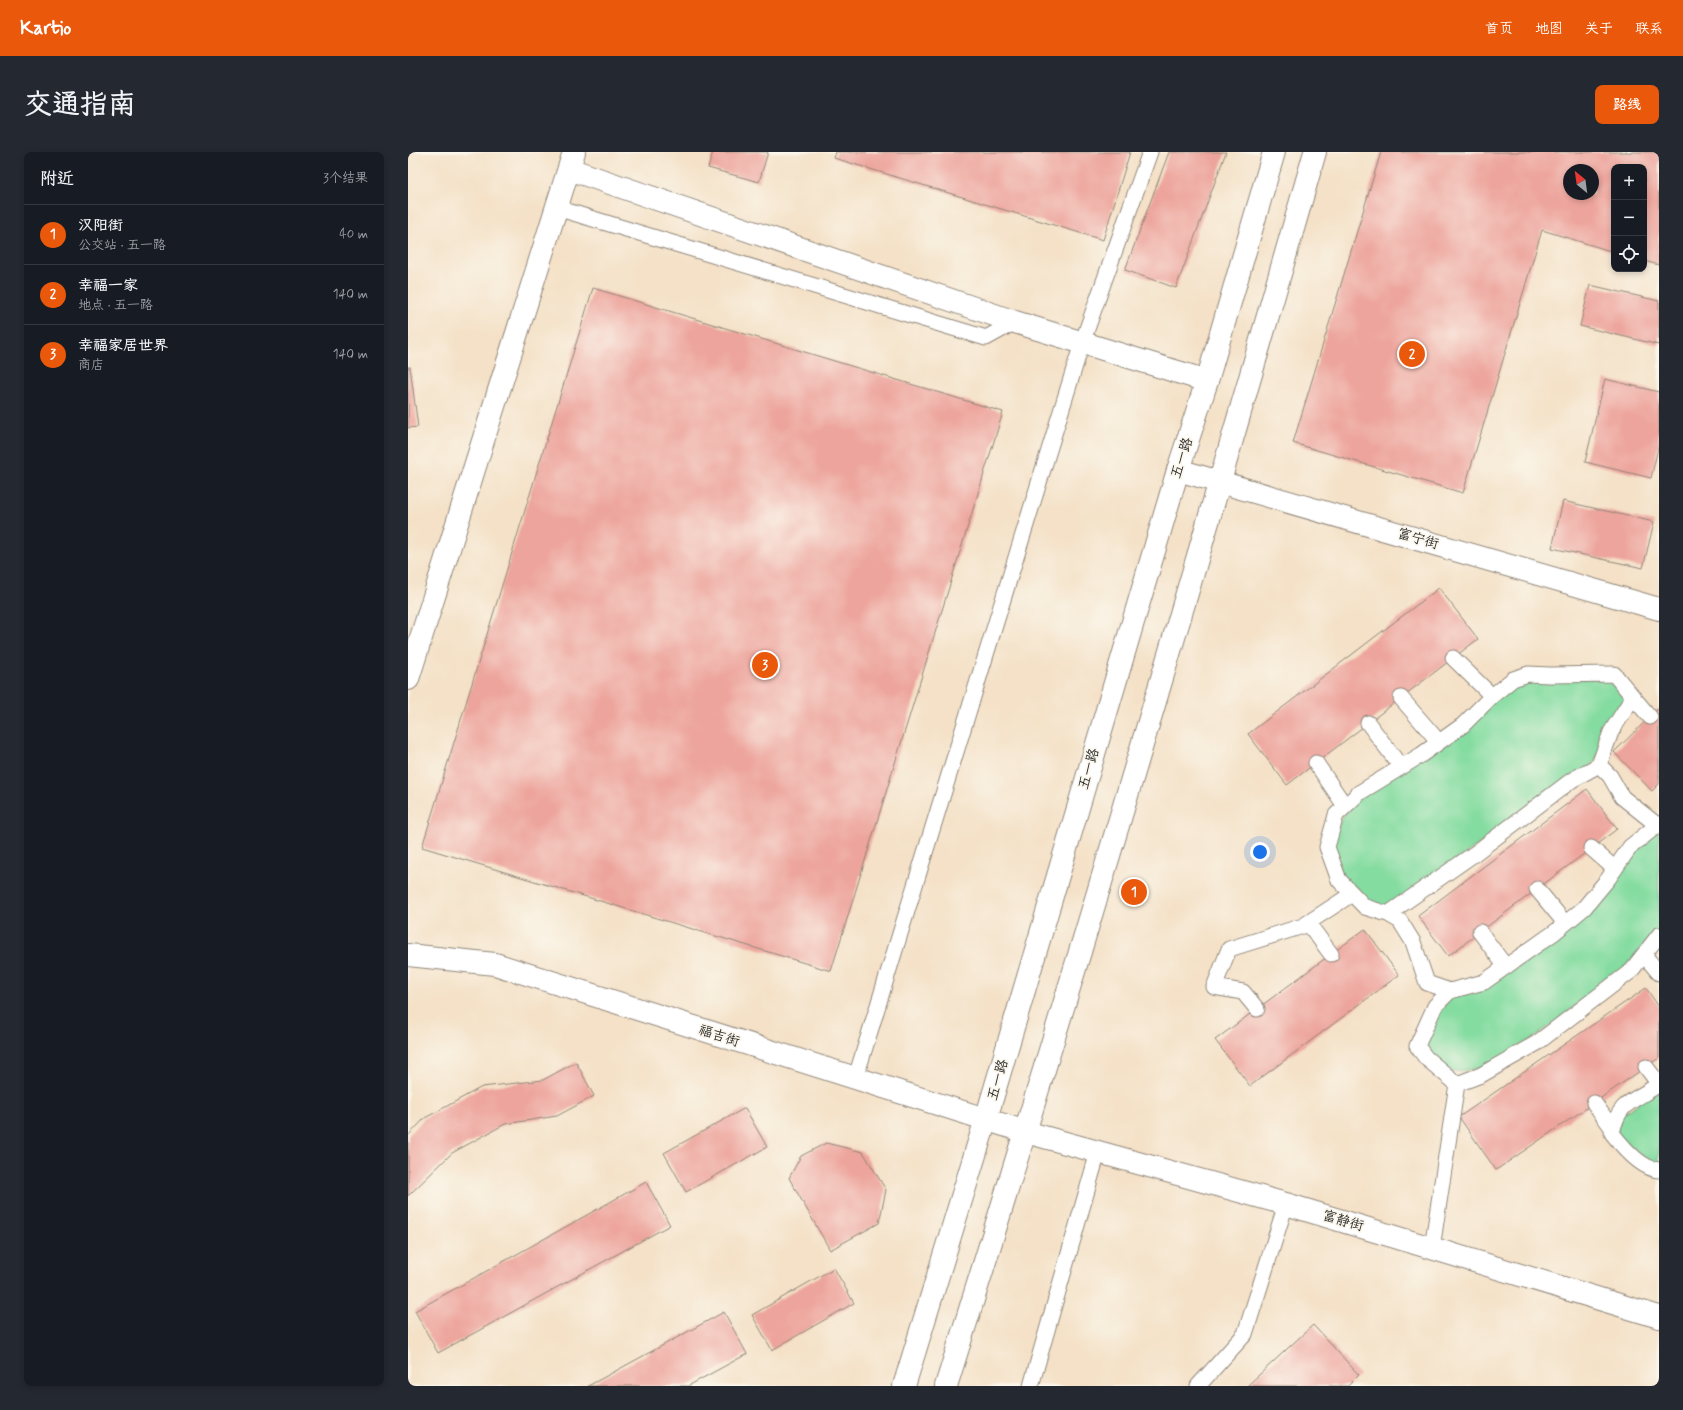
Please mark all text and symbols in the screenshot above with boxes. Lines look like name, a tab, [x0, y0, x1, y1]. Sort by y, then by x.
text: Kartio	[20, 16, 71, 41]
text: 首页	[1485, 20, 1513, 38]
text: 地图	[1535, 20, 1563, 38]
text: 关于	[1585, 20, 1613, 38]
text: 联系	[1635, 20, 1663, 38]
button: 路线	[1595, 85, 1659, 124]
text: 交通指南	[24, 87, 136, 124]
north arrow	[1563, 164, 1599, 200]
map controls	[1611, 164, 1647, 272]
button: +	[1611, 164, 1647, 200]
text: 附近	[40, 168, 74, 190]
text: 3个结果	[323, 170, 368, 187]
button: −	[1611, 200, 1647, 236]
text: 汉阳街	[78, 216, 123, 236]
text: 1	[50, 226, 56, 243]
text: 40 m	[339, 226, 368, 243]
button: locate	[1611, 236, 1647, 272]
text: 公交站 · 五一路	[78, 237, 166, 254]
text: 幸福一家	[78, 276, 138, 296]
text: 2	[50, 286, 56, 303]
text: 140 m	[333, 286, 368, 303]
text: 地点 · 五一路	[78, 297, 153, 314]
text: 幸福家居世界	[78, 336, 168, 356]
pin: 2	[1399, 339, 1425, 369]
text: 3	[50, 346, 56, 363]
text: 140 m	[333, 346, 368, 363]
text: 商店	[78, 357, 104, 374]
street label: 五一路	[1167, 435, 1197, 481]
street label: 富宁街	[1395, 525, 1441, 553]
pin: 3	[752, 650, 778, 680]
street label: 五一路	[1075, 746, 1103, 792]
your location	[1250, 842, 1270, 862]
pin: 1	[1121, 877, 1147, 907]
street label: 福吉街	[696, 1021, 742, 1051]
street label: 五一路	[984, 1057, 1012, 1103]
street label: 富静街	[1320, 1207, 1366, 1235]

